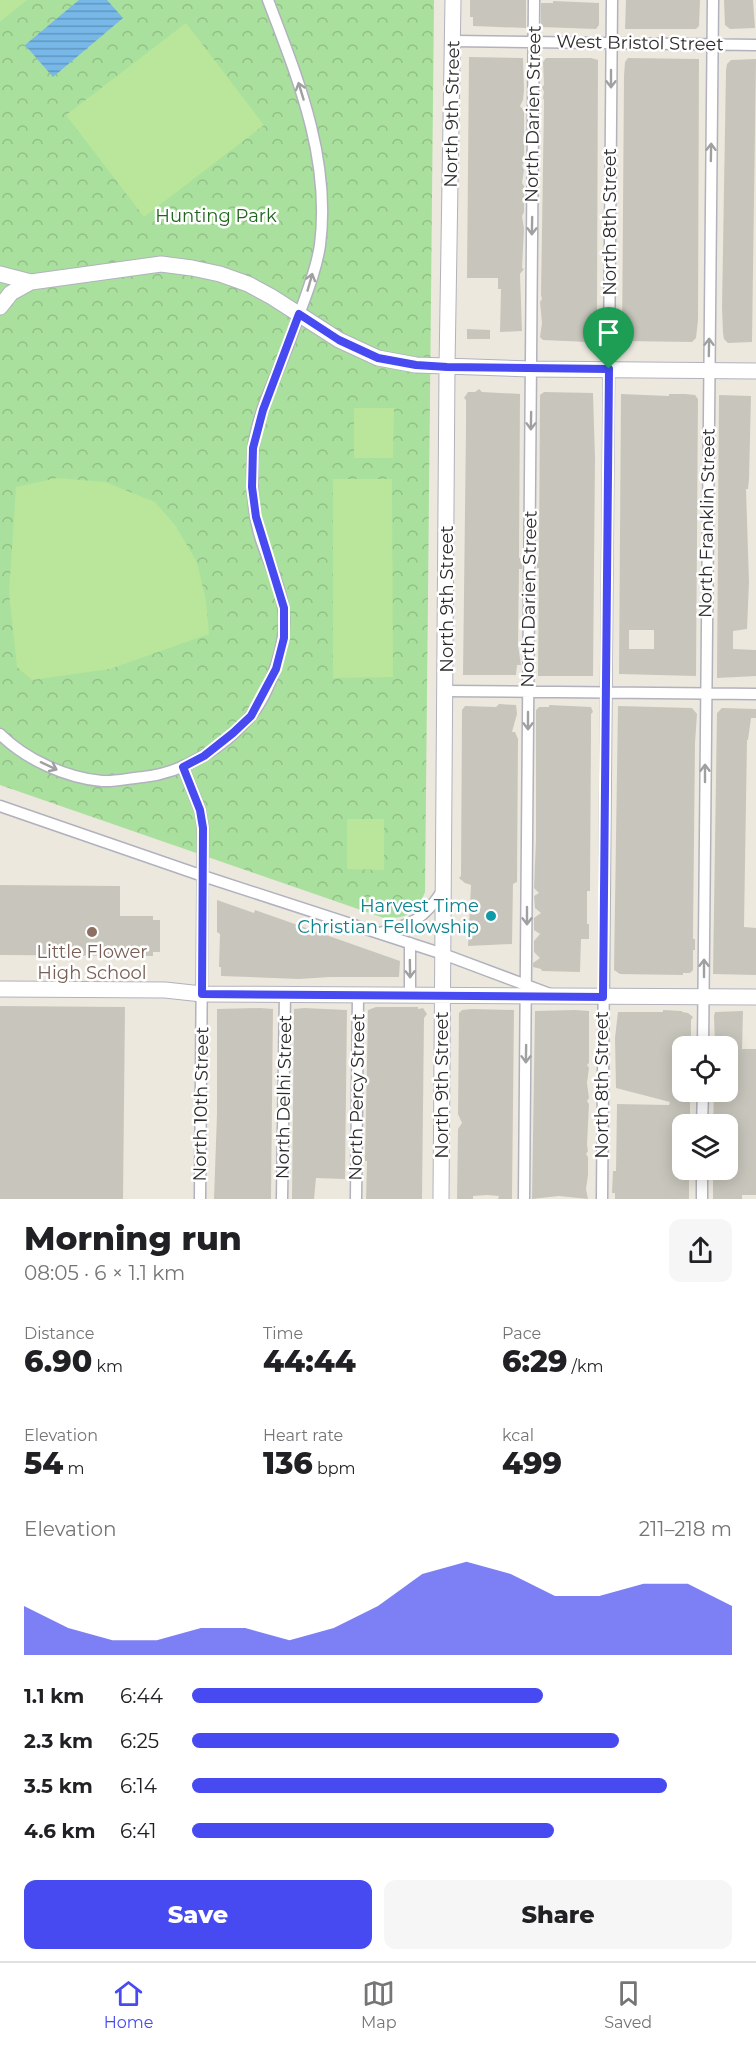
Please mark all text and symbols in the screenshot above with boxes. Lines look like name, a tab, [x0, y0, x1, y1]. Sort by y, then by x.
street label: North Darien Street	[520, 25, 546, 203]
street label: West Bristol Street	[556, 31, 724, 55]
street label: North 9th Street	[440, 40, 464, 188]
one-way arrow	[606, 69, 617, 89]
one-way arrow	[295, 82, 306, 101]
one-way arrow	[705, 142, 717, 162]
street label: North 8th Street	[599, 148, 621, 296]
park label: Hunting Park	[155, 205, 277, 227]
one-way arrow	[526, 216, 538, 236]
one-way arrow	[305, 273, 316, 292]
pin	[583, 307, 634, 369]
icon: arrive	[592, 316, 625, 349]
one-way arrow	[703, 337, 714, 357]
one-way arrow	[525, 411, 537, 431]
street label: North Franklin Street	[694, 428, 720, 618]
street label: North Darien Street	[516, 510, 542, 688]
street label: North 9th Street	[436, 525, 458, 673]
one-way arrow	[522, 711, 534, 731]
one-way arrow	[39, 761, 57, 773]
one-way arrow	[699, 763, 711, 783]
place label: Harvest Time Christian Fellowship	[297, 895, 479, 938]
one-way arrow	[521, 906, 533, 926]
marker: Harvest Time Christian Fellowship	[484, 909, 498, 923]
marker: Little Flower High School	[85, 925, 99, 939]
place label: Little Flower High School	[37, 941, 147, 984]
one-way arrow	[698, 958, 710, 978]
one-way arrow	[404, 959, 416, 979]
street label: North 9th Street	[431, 1011, 453, 1159]
street label: North 8th Street	[591, 1011, 613, 1159]
street label: North Percy Street	[345, 1013, 369, 1181]
street label: North Delhi Street	[272, 1015, 296, 1179]
street label: North 10th Street	[189, 1026, 213, 1182]
map controls	[672, 1036, 738, 1180]
button: locate	[672, 1036, 738, 1102]
one-way arrow	[520, 1044, 532, 1064]
button: layers	[672, 1114, 738, 1180]
text: Morning run	[24, 1218, 242, 1258]
button: share	[669, 1219, 732, 1282]
text: 08:05 · 6 × 1.1 km	[24, 1261, 185, 1285]
text: Distance	[24, 1324, 94, 1343]
text: Time	[263, 1324, 303, 1343]
text: Pace	[502, 1324, 541, 1343]
text: 6.90	[24, 1343, 92, 1380]
text: 44:44	[263, 1343, 356, 1380]
text: 6:29	[502, 1343, 567, 1380]
text: km	[92, 1357, 123, 1376]
text: /km	[567, 1357, 603, 1376]
text: Elevation	[24, 1426, 98, 1445]
text: Heart rate	[263, 1426, 343, 1445]
text: kcal	[502, 1426, 534, 1445]
text: 54	[24, 1445, 63, 1482]
text: 136	[263, 1445, 313, 1482]
text: 499	[502, 1445, 562, 1482]
text: m	[63, 1459, 84, 1478]
text: bpm	[313, 1459, 356, 1478]
text: Elevation	[24, 1517, 116, 1541]
text: 211–218 m	[639, 1517, 732, 1541]
text: 1.1 km	[24, 1684, 84, 1708]
text: 6:44	[120, 1684, 163, 1708]
text: 2.3 km	[24, 1729, 93, 1753]
text: 6:25	[120, 1729, 159, 1753]
text: 3.5 km	[24, 1774, 93, 1798]
text: 6:14	[120, 1774, 157, 1798]
text: 4.6 km	[24, 1819, 96, 1843]
text: 6:41	[120, 1819, 156, 1843]
button: Save	[24, 1880, 372, 1949]
button: Share	[384, 1880, 732, 1949]
tab: Home	[104, 1977, 153, 2032]
tab: Map	[361, 1977, 397, 2032]
tab: Saved	[604, 1977, 652, 2032]

